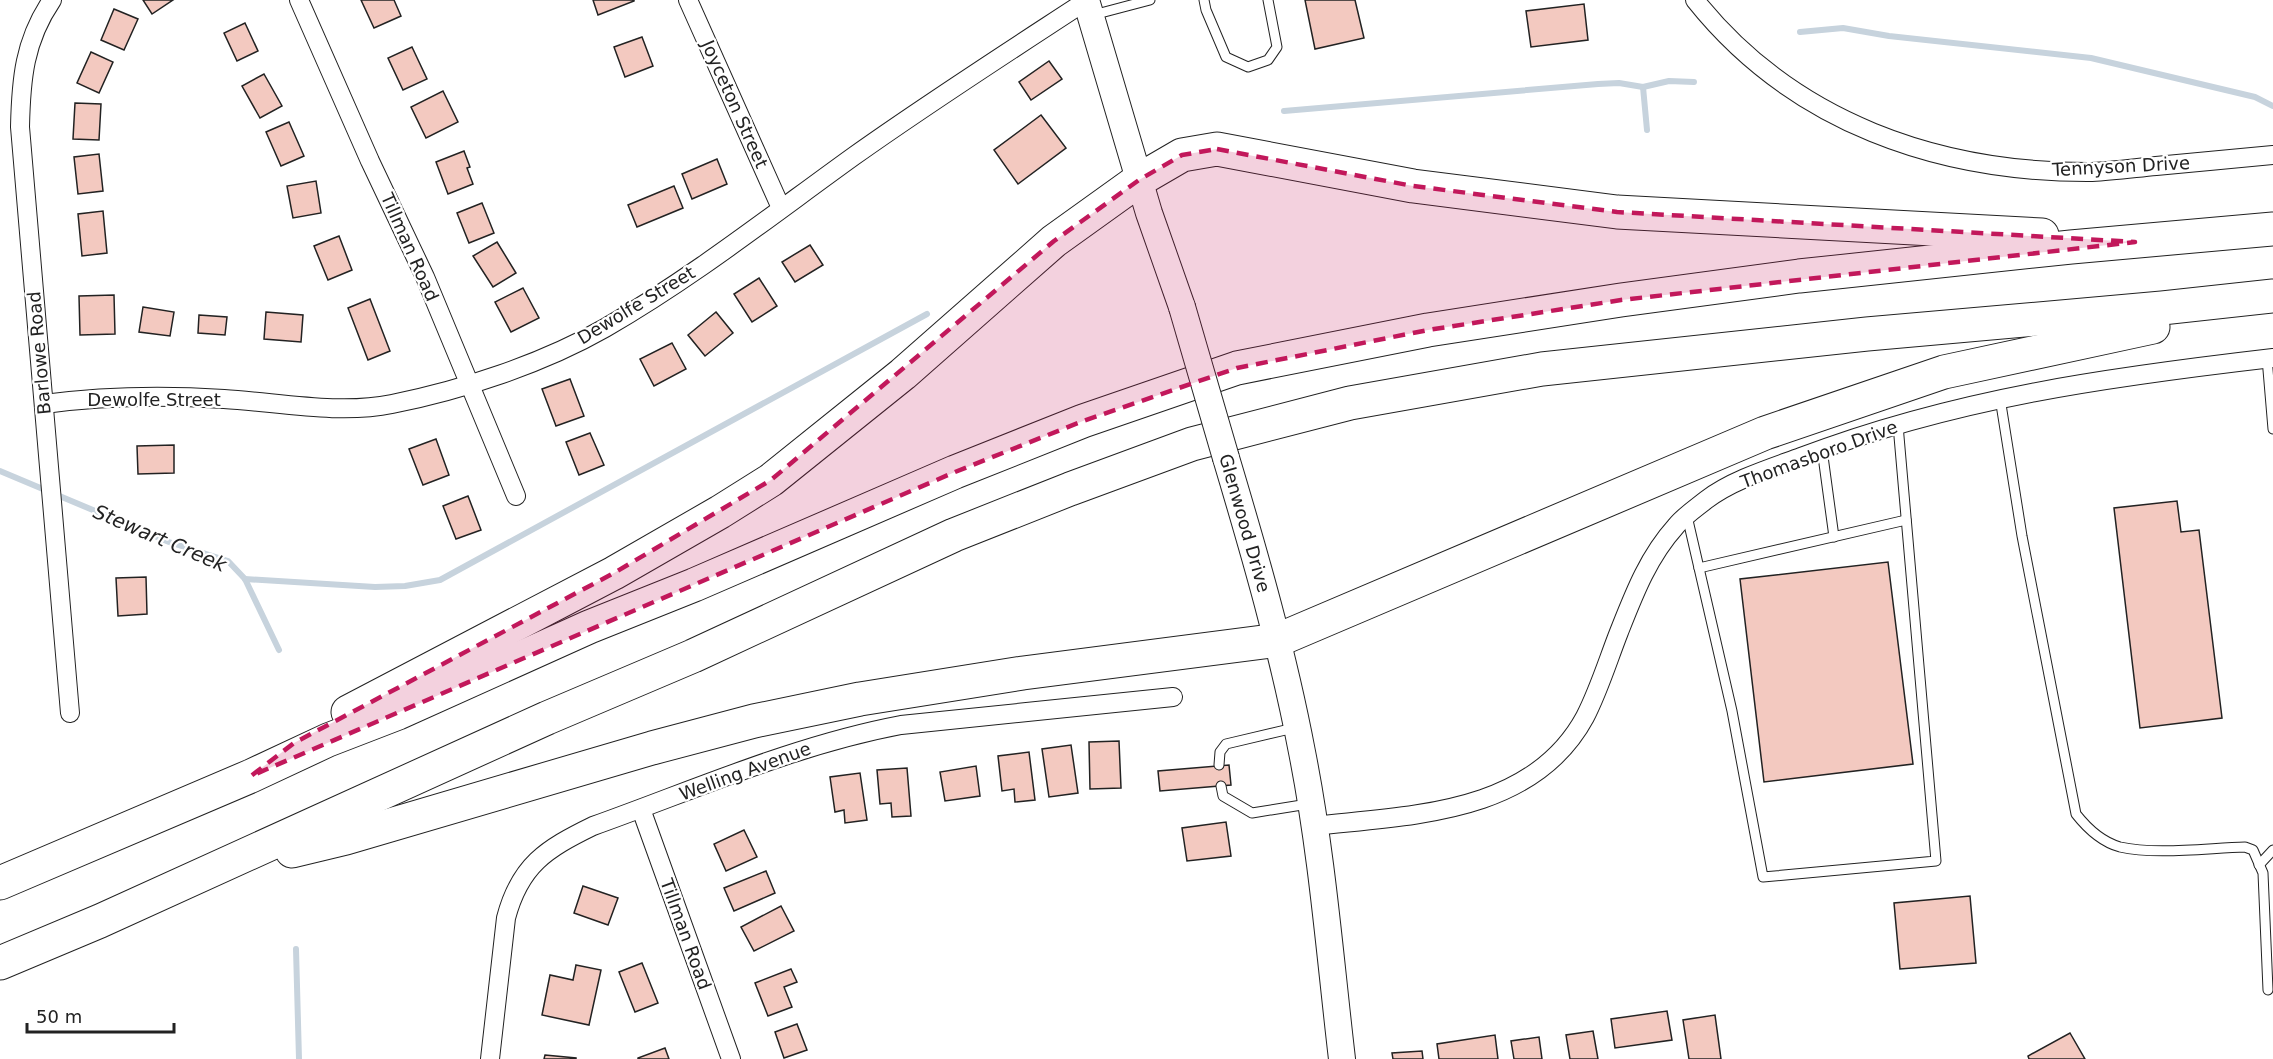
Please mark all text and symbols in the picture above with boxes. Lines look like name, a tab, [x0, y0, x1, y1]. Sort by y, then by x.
street label: Joyceton Street	[697, 36, 773, 171]
street label: Tennyson Drive	[2051, 152, 2190, 180]
street label: Tillman Road	[376, 189, 443, 304]
street label: Dewolfe Street	[573, 262, 699, 348]
street label: Barlowe Road	[23, 291, 55, 415]
street label: Dewolfe Street	[87, 389, 221, 410]
street label: Thomasboro Drive	[1737, 416, 1900, 493]
street label: Glenwood Drive	[1215, 451, 1275, 595]
water label: Stewart Creek	[90, 499, 231, 577]
street label: Welling Avenue	[676, 737, 814, 805]
street label: Tillman Road	[656, 875, 716, 992]
scale bar	[27, 996, 174, 1034]
text: 50 m	[36, 1006, 82, 1027]

